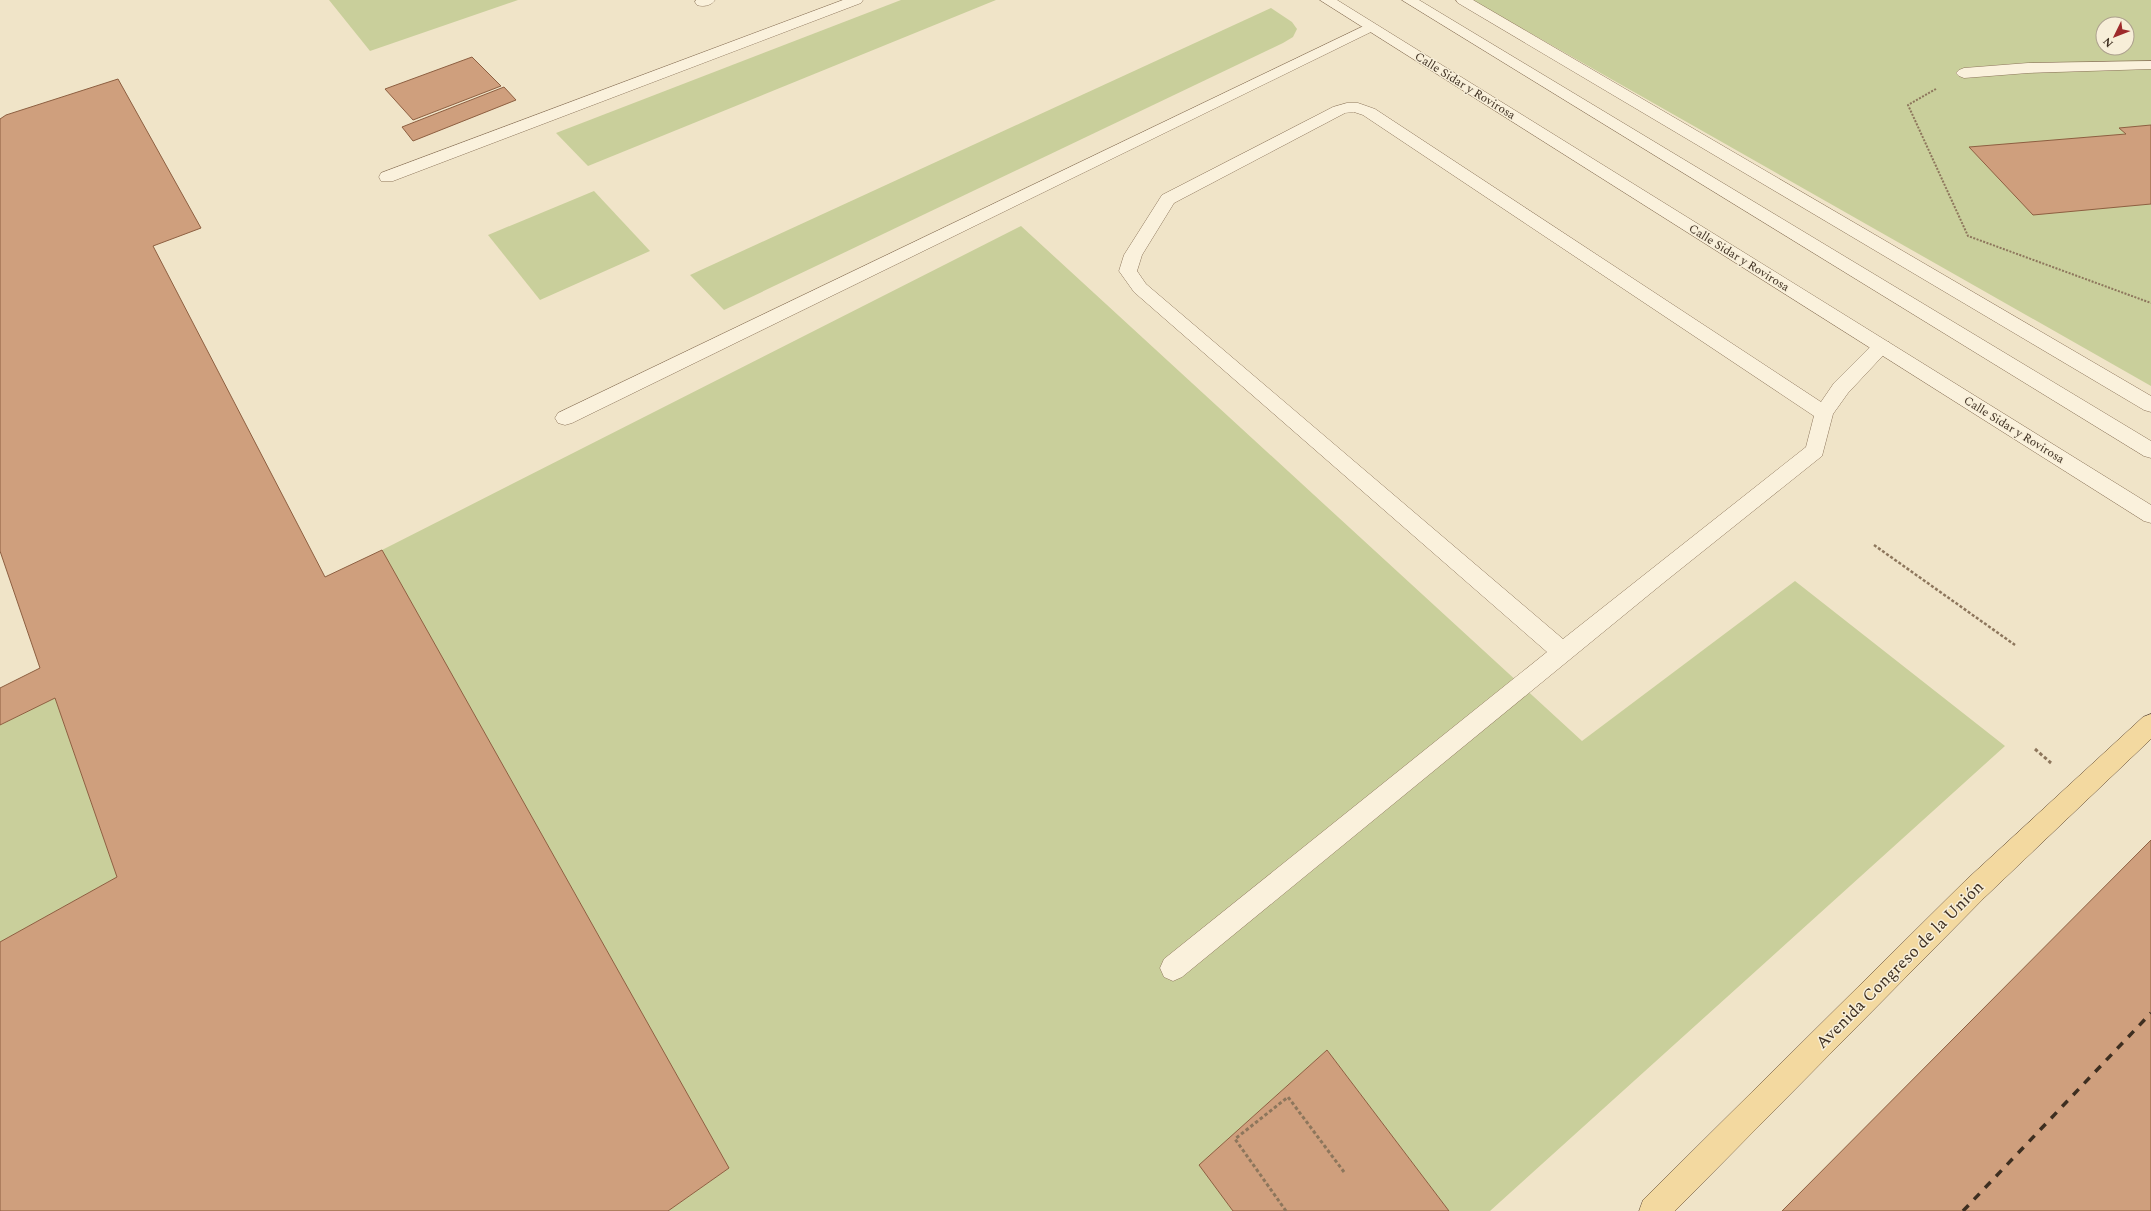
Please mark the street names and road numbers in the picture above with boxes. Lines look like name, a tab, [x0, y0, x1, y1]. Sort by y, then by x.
street label: Calle Sidar y Rovirosa	[1411, 47, 1519, 125]
street label: Calle Sidar y Rovirosa	[1685, 219, 1793, 297]
street label: Calle Sidar y Rovirosa	[1960, 391, 2068, 469]
street label: Avenida Congreso de la Unión	[1810, 875, 1990, 1055]

